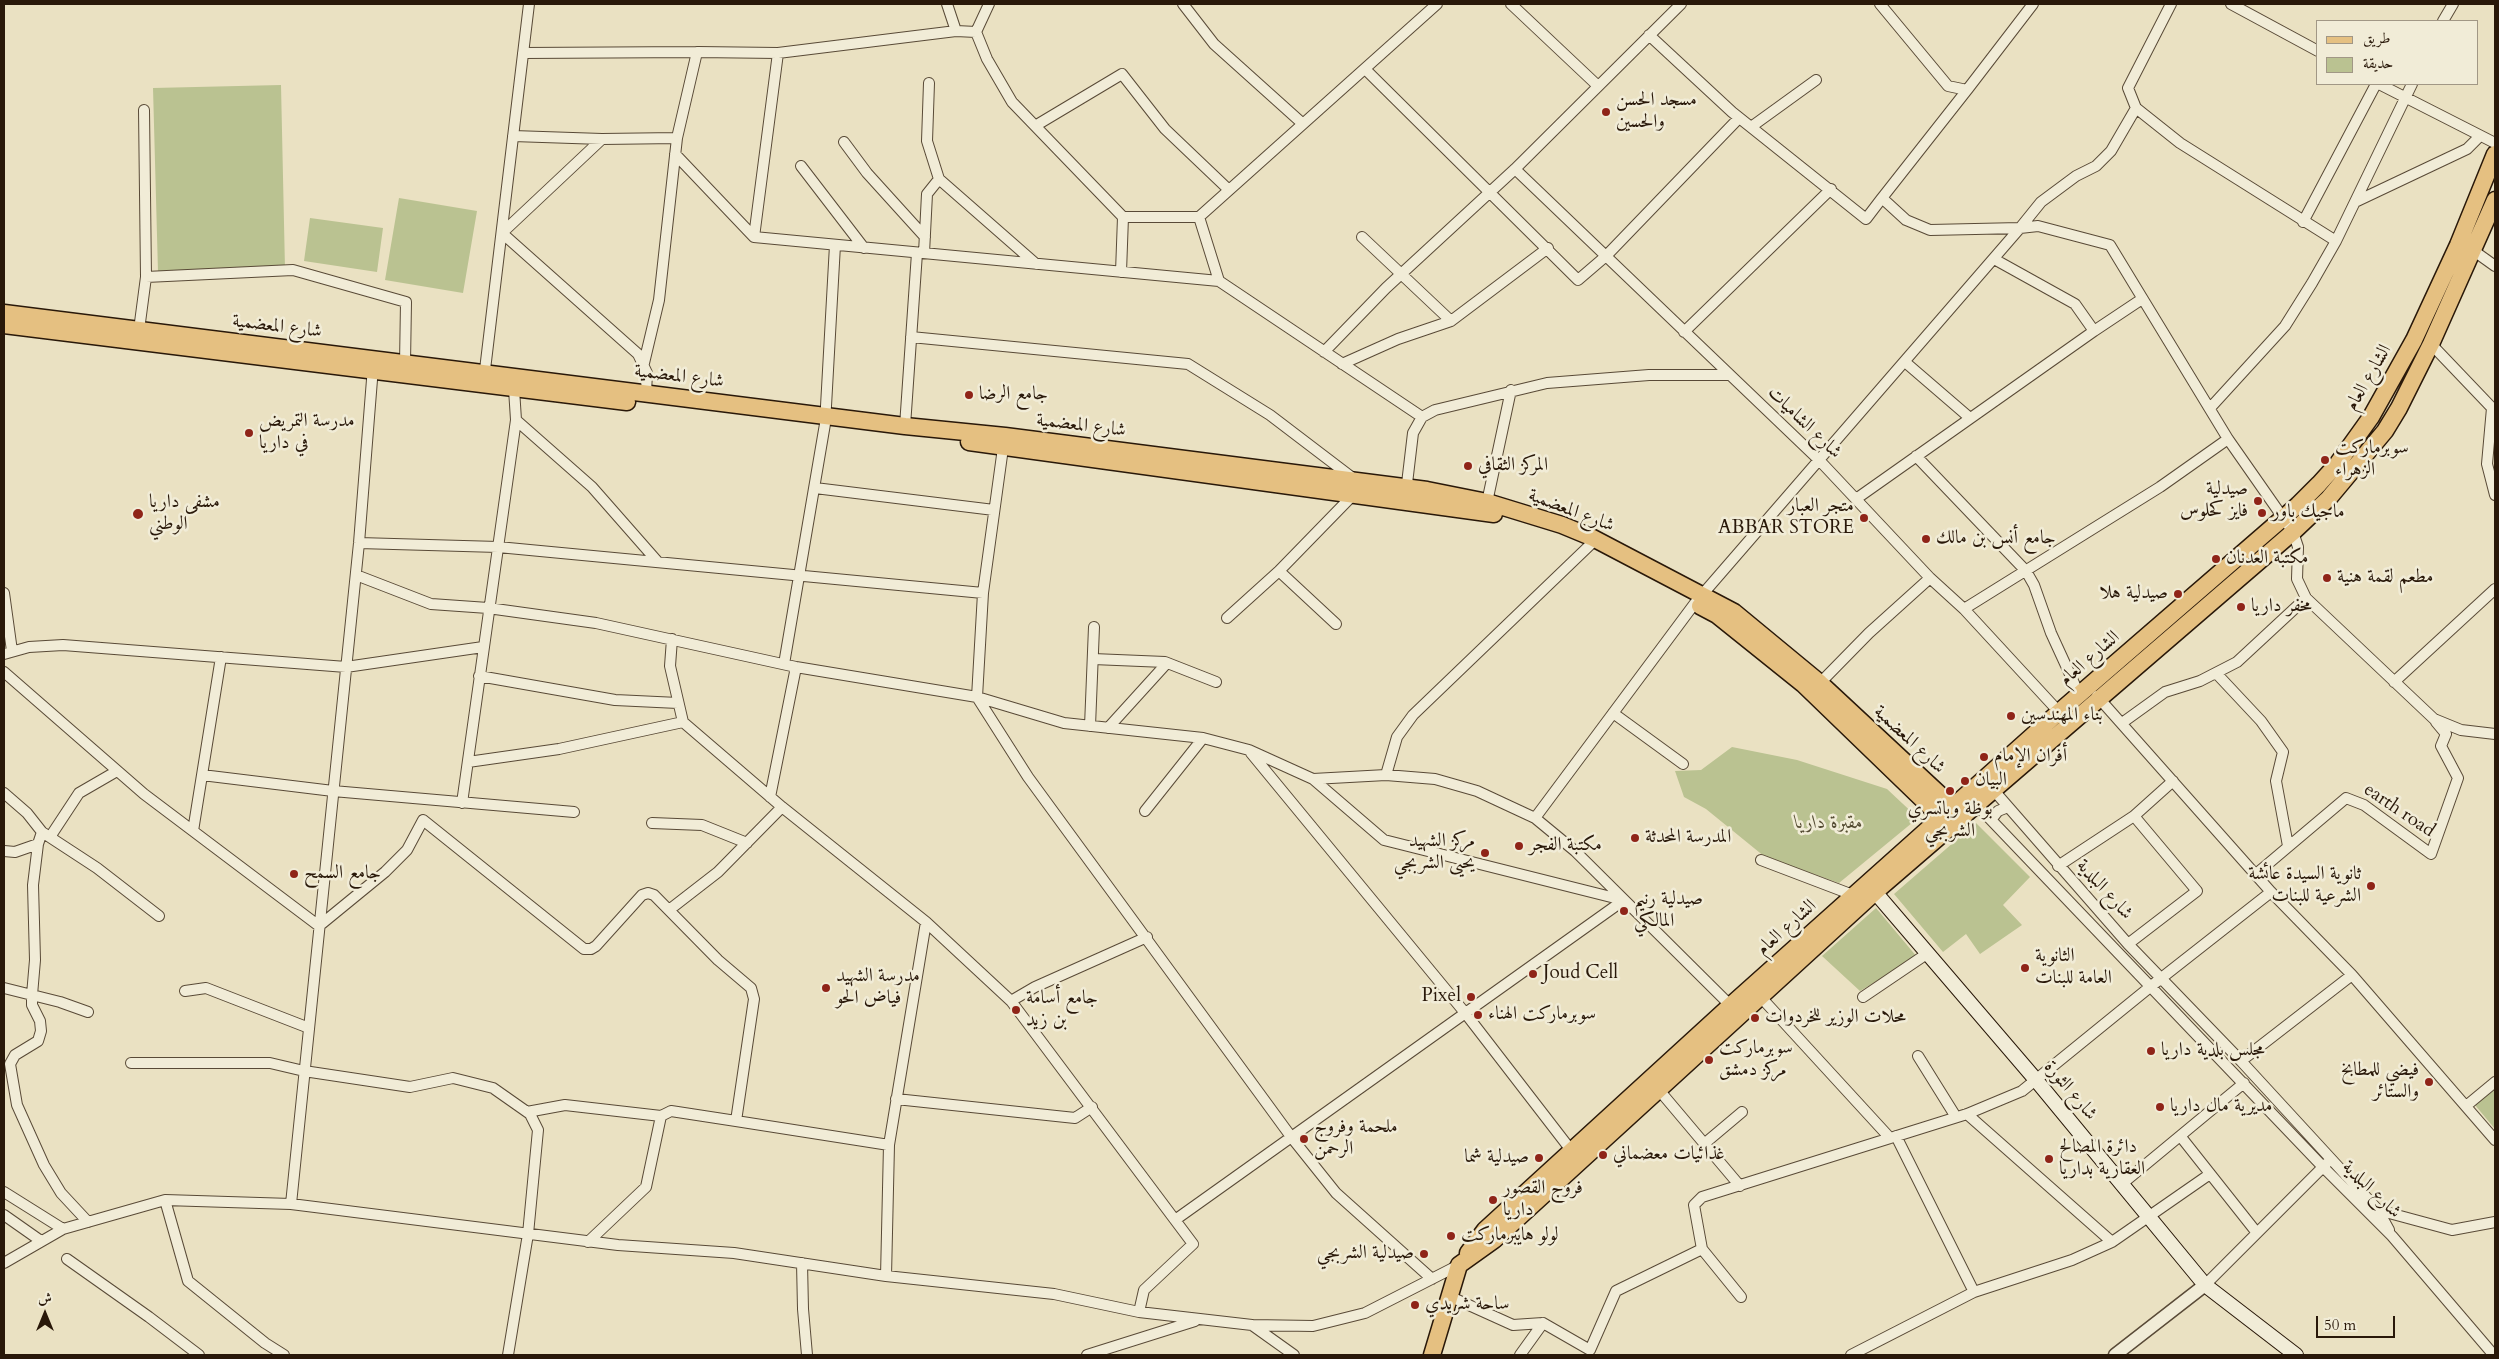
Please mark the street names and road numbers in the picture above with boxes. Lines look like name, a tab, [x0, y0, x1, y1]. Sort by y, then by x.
street label: شارع المعضمية	[231, 310, 323, 344]
street label: الشارع العام	[2341, 341, 2397, 415]
street label: شارع المعضمية	[633, 360, 725, 394]
street label: شارع الشاميات	[1762, 382, 1846, 464]
street label: شارع المعضمية	[1035, 409, 1127, 443]
street label: شارع المعضمية	[1525, 484, 1617, 538]
street label: الشارع العام	[2055, 626, 2125, 692]
street label: شارع المعضمية	[1868, 701, 1950, 779]
street label: earth road	[2359, 779, 2439, 843]
street label: شارع البلدية	[2071, 855, 2137, 925]
street label: الشارع العام	[1752, 895, 1822, 961]
street label: شارع الثورة	[2038, 1056, 2102, 1126]
street label: شارع البلدية	[2337, 1156, 2405, 1224]

